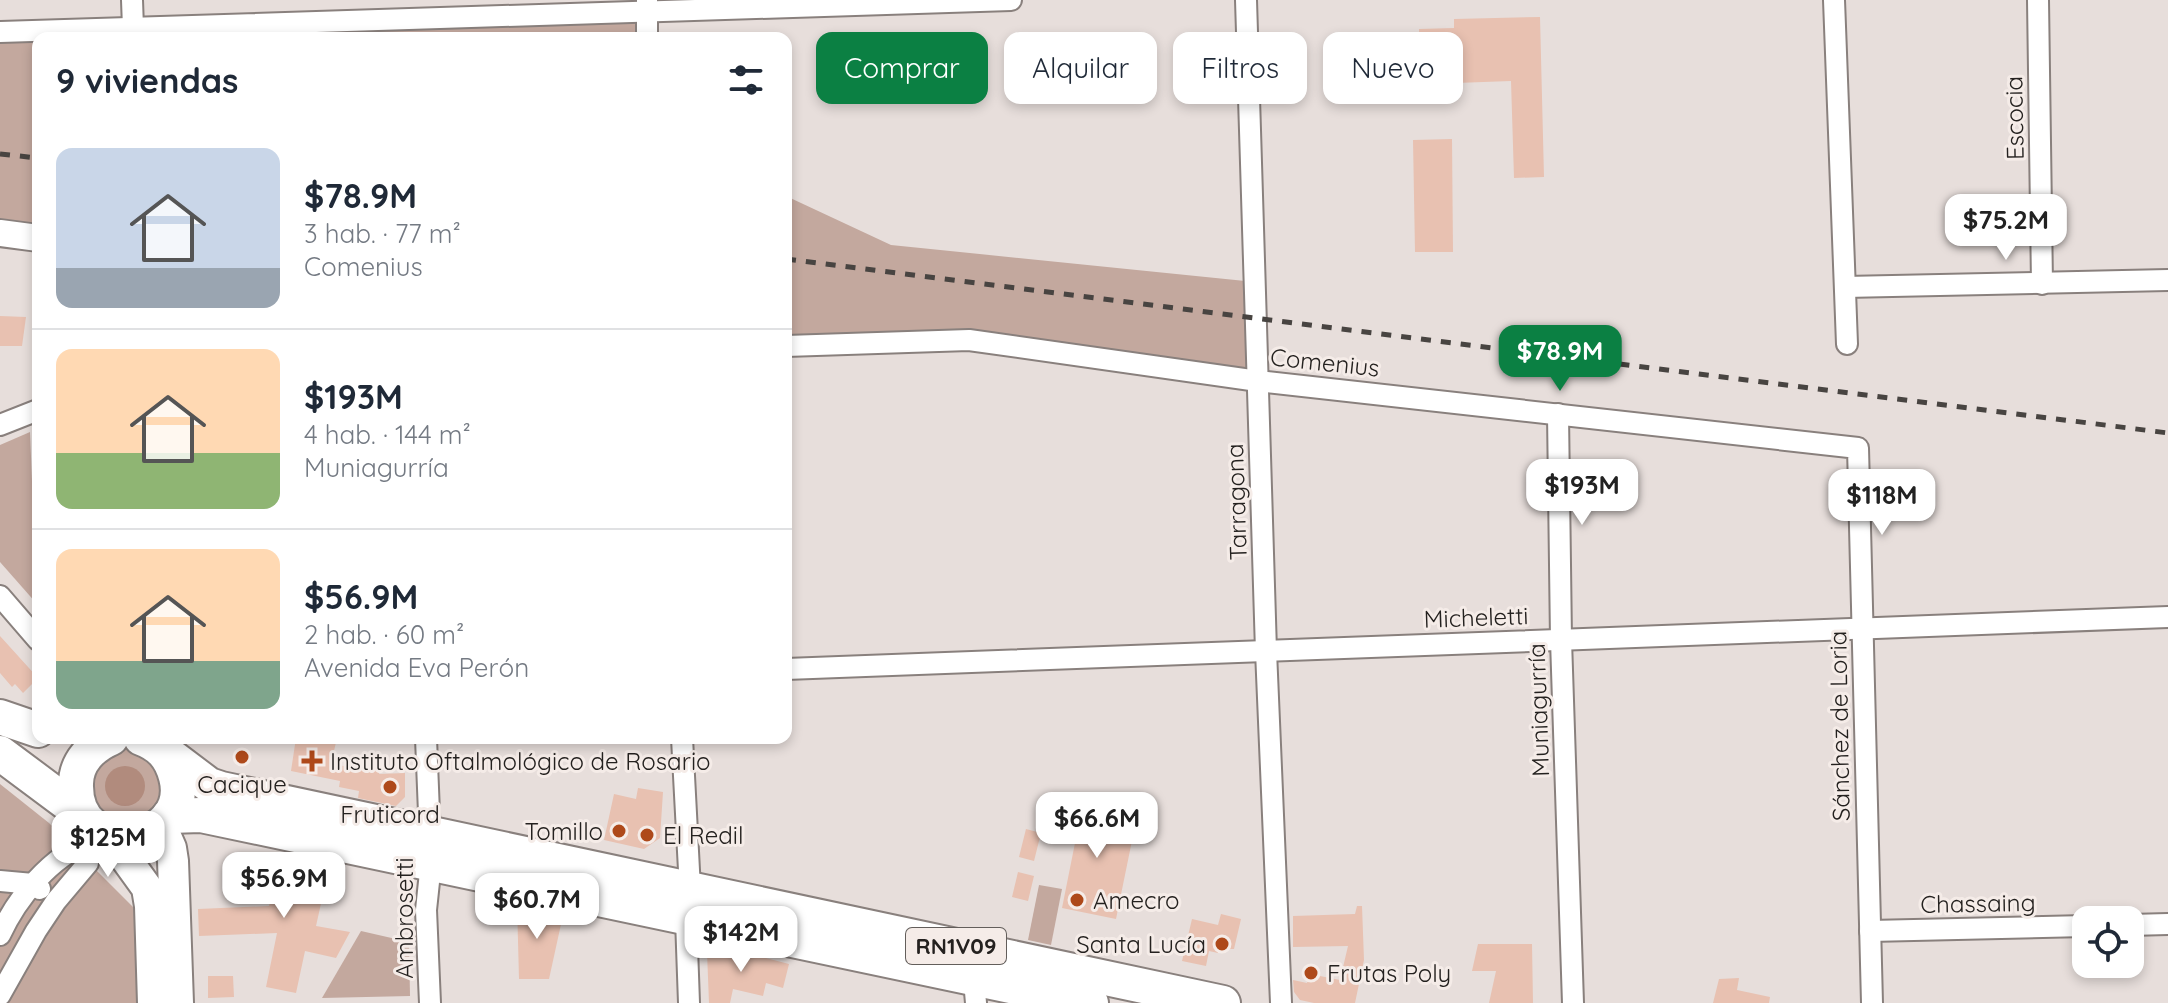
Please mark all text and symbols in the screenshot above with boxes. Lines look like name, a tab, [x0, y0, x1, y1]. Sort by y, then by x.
chip: Comprar	[816, 32, 988, 104]
chip: Alquilar	[1004, 32, 1157, 104]
chip: Filtros	[1173, 32, 1307, 104]
chip: Nuevo	[1323, 32, 1463, 104]
icon: filters	[724, 58, 768, 102]
text: 9 viviendas	[56, 59, 239, 102]
street label: Escocia	[1998, 76, 2030, 160]
text: $78.9M	[304, 174, 417, 217]
icon: home	[120, 180, 216, 276]
pin: $75.2M	[1941, 194, 2071, 262]
text: $75.2M	[1963, 203, 2049, 236]
text: 3 hab. · 77 m²	[304, 217, 461, 250]
text: Comenius	[304, 250, 423, 283]
pin: $78.9M	[1495, 325, 1625, 393]
text: $78.9M	[1517, 334, 1603, 367]
street label: Comenius	[1269, 341, 1381, 383]
text: $193M	[304, 375, 403, 418]
icon: home	[120, 381, 216, 477]
text: 4 hab. · 144 m²	[304, 418, 471, 451]
street label: Tarragona	[1219, 443, 1253, 561]
text: Muniagurría	[304, 451, 449, 484]
pin: $193M	[1526, 459, 1638, 527]
text: $193M	[1544, 468, 1620, 501]
pin: $118M	[1826, 469, 1938, 537]
text: $118M	[1846, 478, 1918, 511]
text: $56.9M	[304, 575, 418, 618]
icon: home	[120, 581, 216, 677]
street label: Micheletti	[1423, 600, 1529, 634]
text: 2 hab. · 60 m²	[304, 618, 464, 651]
street label: Sánchez de Loria	[1822, 631, 1856, 821]
street label: Muniagurría	[1521, 643, 1555, 777]
text: Avenida Eva Perón	[304, 651, 529, 684]
place label: Instituto Oftalmológico de Rosario	[330, 746, 711, 776]
marker: Cacique	[233, 748, 251, 766]
marker: Instituto Oftalmológico de Rosario	[301, 750, 323, 772]
place label: Cacique	[197, 769, 287, 799]
marker: Fruticord	[381, 778, 399, 796]
pin: $66.6M	[1032, 792, 1162, 860]
place label: Fruticord	[340, 799, 440, 829]
text: $66.6M	[1054, 801, 1140, 834]
pin: $125M	[52, 811, 164, 879]
place label: Tomillo	[525, 816, 603, 846]
text: $125M	[70, 820, 146, 853]
place label: El Redil	[663, 820, 743, 850]
marker: Tomillo	[610, 822, 628, 840]
marker: El Redil	[638, 826, 656, 844]
pin: $56.9M	[219, 852, 349, 920]
street label: Ambrosetti	[389, 857, 419, 979]
text: $56.9M	[240, 861, 328, 894]
pin: $60.7M	[472, 873, 602, 941]
text: $60.7M	[493, 882, 581, 915]
place label: Amecro	[1093, 885, 1180, 915]
street label: Chassaing	[1920, 887, 2036, 919]
marker: Amecro	[1068, 891, 1086, 909]
pin: $142M	[685, 906, 797, 974]
map controls	[2072, 906, 2144, 978]
button: locate	[2072, 906, 2144, 978]
text: $142M	[702, 915, 780, 948]
road number: RN1V09	[906, 928, 1006, 964]
place label: Santa Lucía	[1076, 929, 1206, 959]
marker: Santa Lucía	[1213, 935, 1231, 953]
place label: Frutas Poly	[1327, 958, 1451, 988]
marker: Frutas Poly	[1302, 964, 1320, 982]

